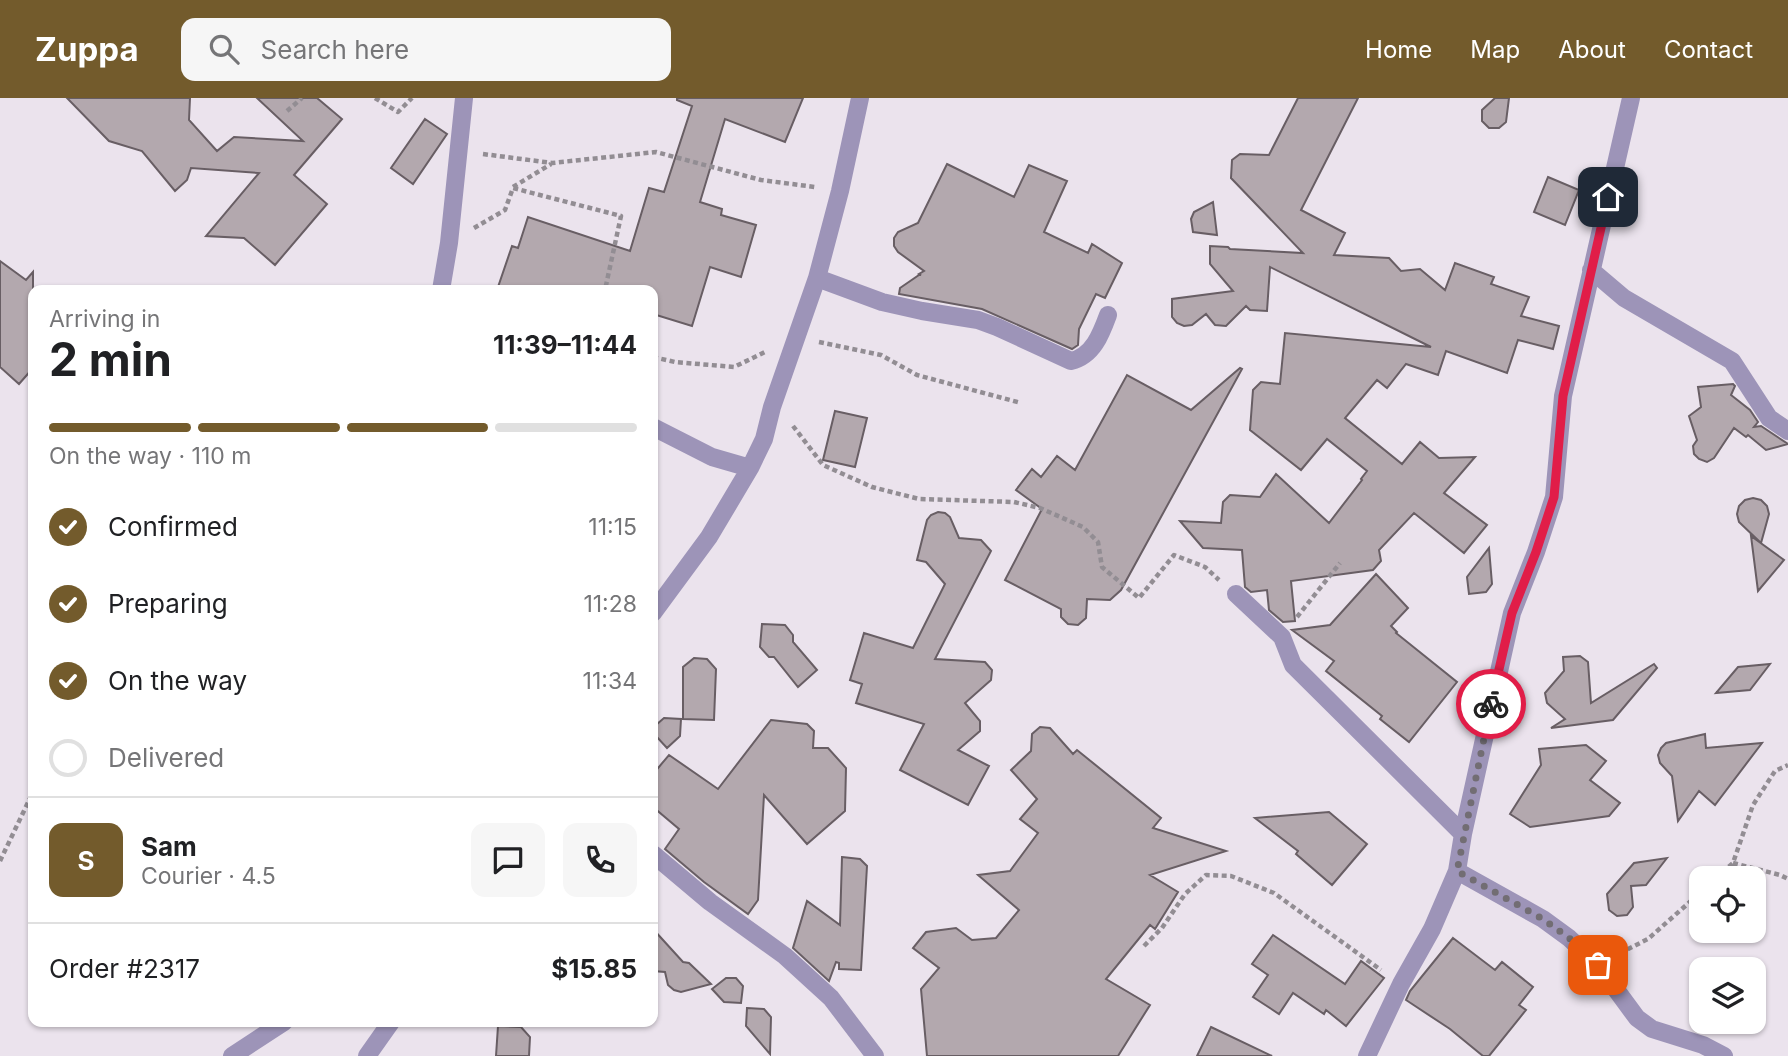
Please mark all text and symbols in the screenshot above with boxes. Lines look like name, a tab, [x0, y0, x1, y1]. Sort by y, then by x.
search box	[181, 18, 671, 81]
text: Zuppa	[35, 29, 139, 69]
icon: search	[205, 30, 243, 68]
text: Search here	[261, 34, 409, 65]
text: Home	[1365, 35, 1432, 64]
text: Map	[1470, 35, 1520, 64]
text: About	[1558, 35, 1626, 64]
text: Contact	[1664, 35, 1753, 64]
pin	[1578, 167, 1638, 227]
icon: home	[1589, 178, 1627, 216]
text: Arriving in	[49, 305, 160, 333]
text: 11:39–11:44	[493, 329, 637, 360]
text: 2 min	[49, 331, 172, 387]
text: On the way · 110 m	[49, 442, 251, 470]
icon: check	[49, 508, 87, 546]
text: Confirmed	[108, 511, 238, 542]
text: 11:15	[588, 513, 637, 541]
icon: check	[49, 585, 87, 623]
text: Preparing	[108, 588, 228, 619]
text: 11:28	[583, 590, 637, 618]
icon: check	[49, 662, 87, 700]
text: On the way	[108, 665, 247, 696]
text: 11:34	[583, 667, 637, 695]
courier	[1456, 669, 1526, 739]
icon: bike	[1472, 685, 1510, 723]
text: Delivered	[108, 742, 224, 773]
button: chat	[471, 823, 545, 897]
button: phone	[563, 823, 637, 897]
text: Sam	[141, 831, 197, 862]
text: S	[77, 845, 95, 876]
text: Courier · 4.5	[141, 862, 276, 890]
map controls	[1689, 866, 1766, 1034]
button: locate	[1689, 866, 1766, 943]
pin	[1568, 935, 1628, 995]
icon: bag	[1579, 946, 1617, 984]
text: Order #2317	[49, 953, 200, 984]
text: $15.85	[551, 953, 637, 984]
button: layers	[1689, 957, 1766, 1034]

